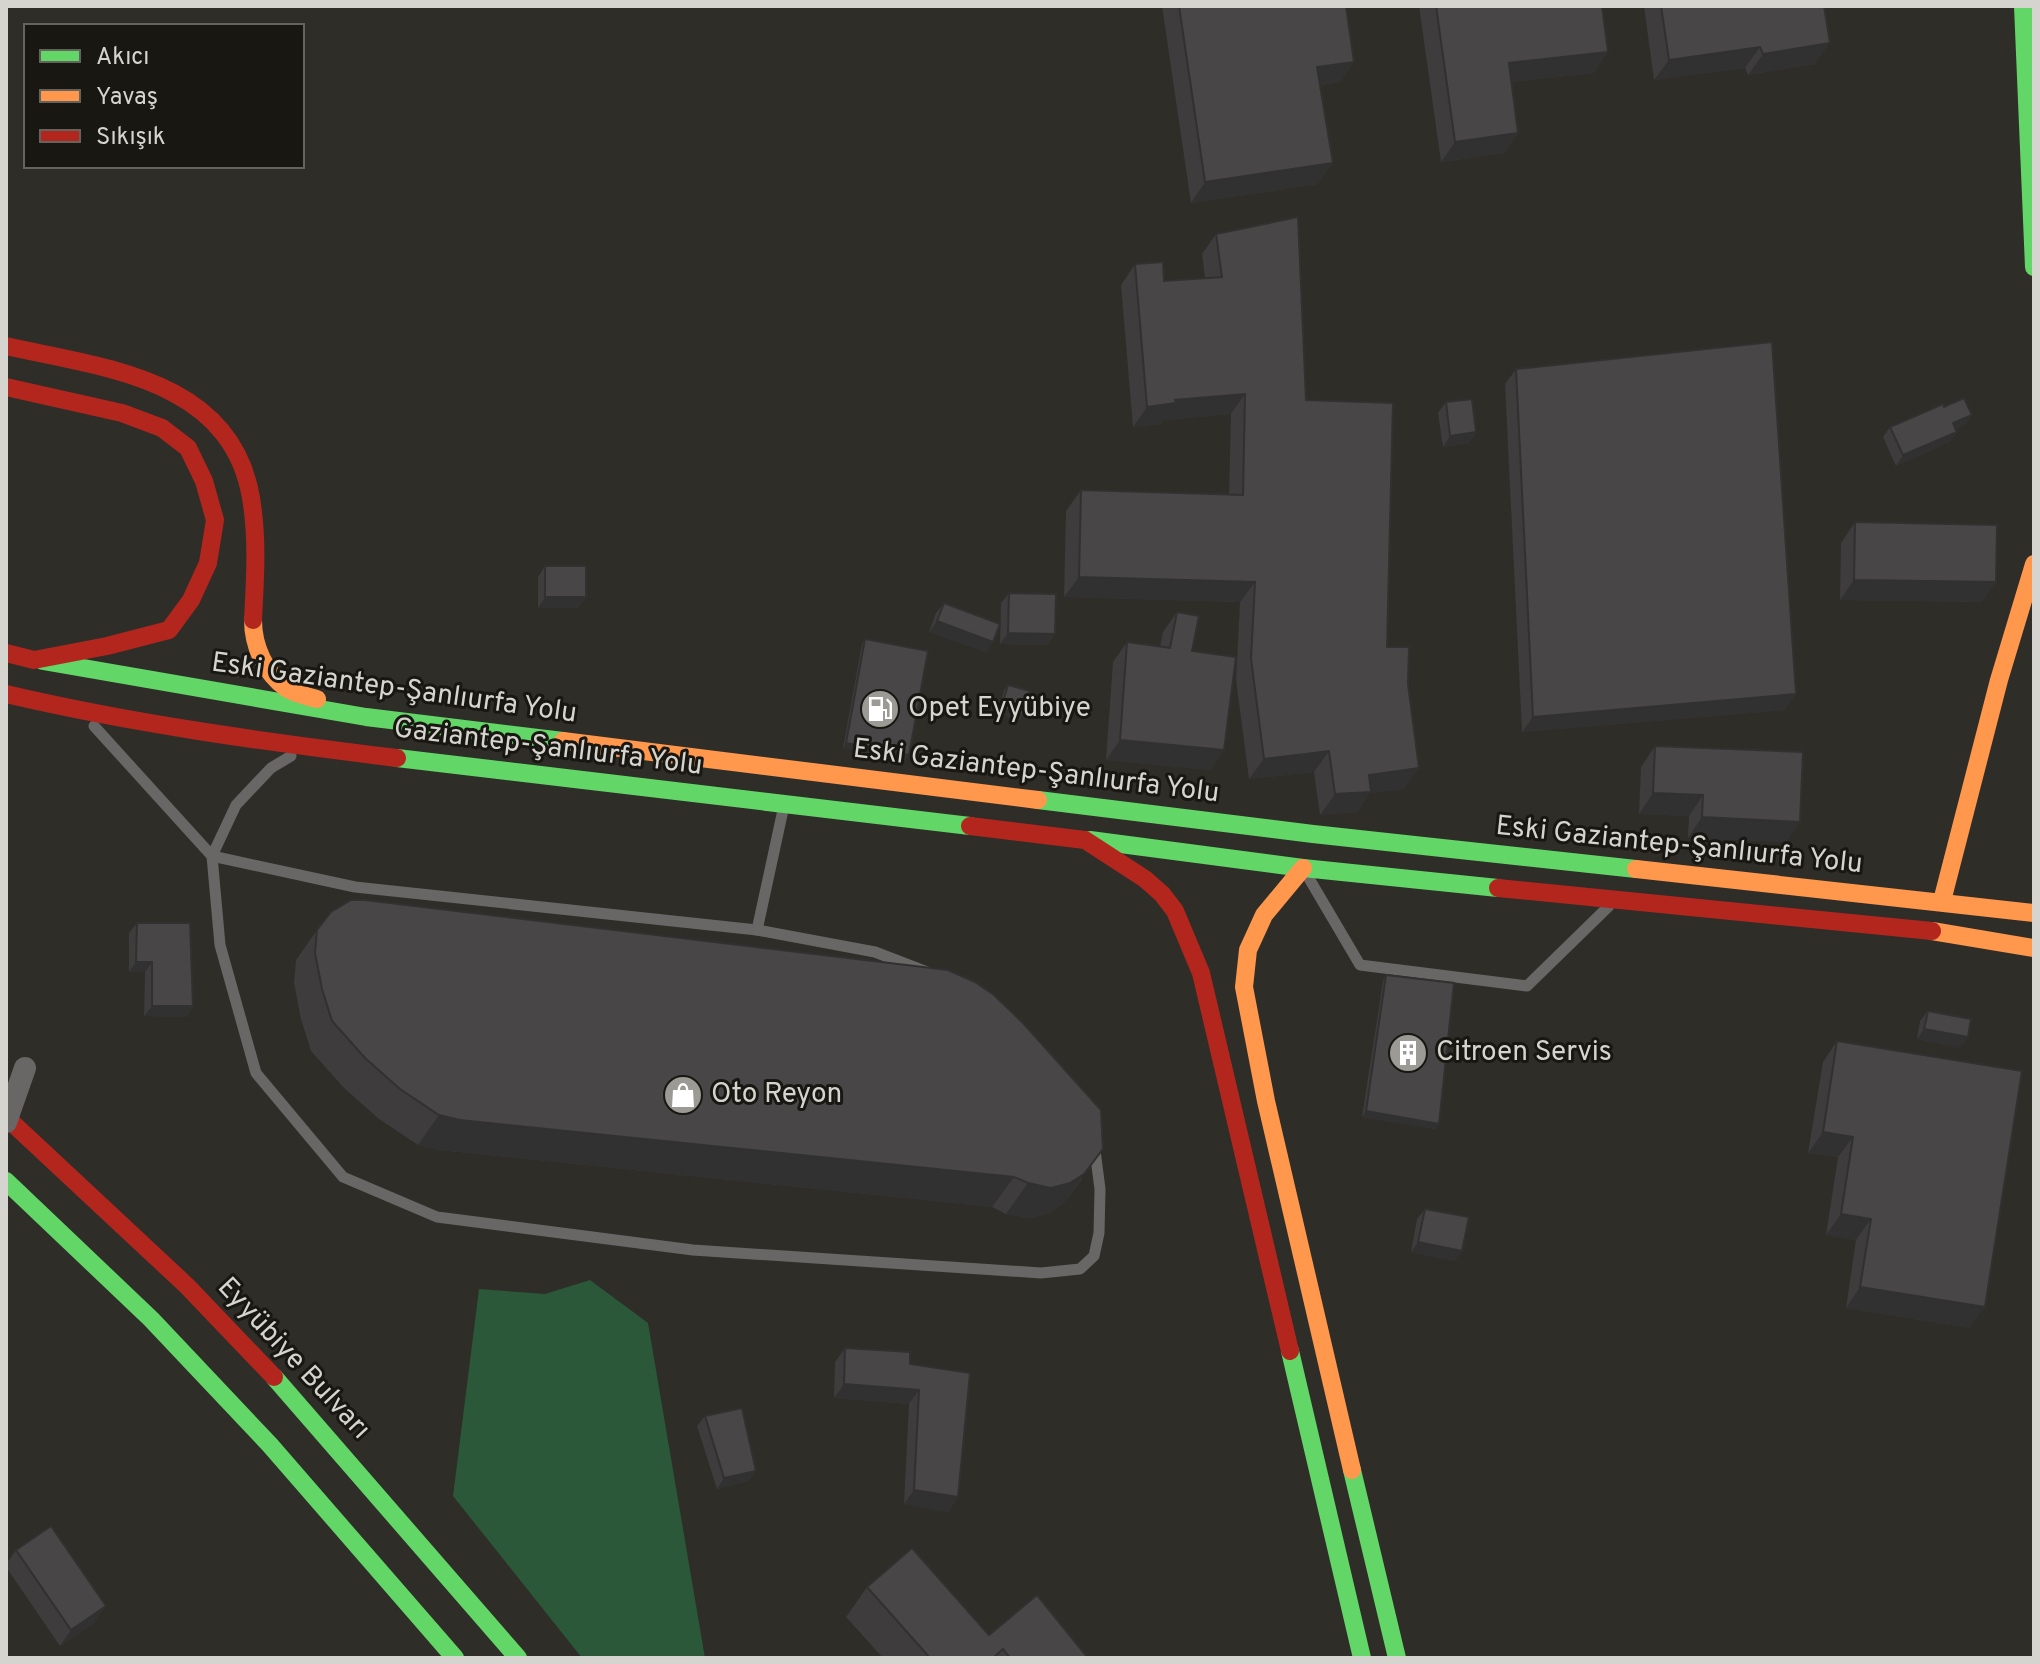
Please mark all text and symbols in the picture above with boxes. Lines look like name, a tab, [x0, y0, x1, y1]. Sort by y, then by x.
legend	[24, 24, 304, 168]
text: Akıcı	[96, 43, 149, 73]
text: Yavaş	[96, 83, 158, 113]
text: Sıkışık	[96, 123, 166, 153]
street label: Eski Gaziantep-Şanlıurfa Yolu	[209, 646, 579, 732]
fuel station icon: Opet Eyyübiye	[859, 688, 901, 730]
place label: Opet Eyyübiye	[908, 691, 1091, 727]
street label: Gaziantep-Şanlıurfa Yolu	[392, 711, 704, 785]
street label: Eski Gaziantep-Şanlıurfa Yolu	[851, 732, 1221, 812]
street label: Eski Gaziantep-Şanlıurfa Yolu	[1494, 809, 1864, 883]
building icon: Citroen Servis	[1387, 1032, 1429, 1074]
place label: Citroen Servis	[1436, 1035, 1612, 1071]
shop icon: Oto Reyon	[662, 1074, 704, 1116]
place label: Oto Reyon	[711, 1077, 842, 1113]
street label: Eyyübiye Bulvarı	[209, 1270, 377, 1448]

